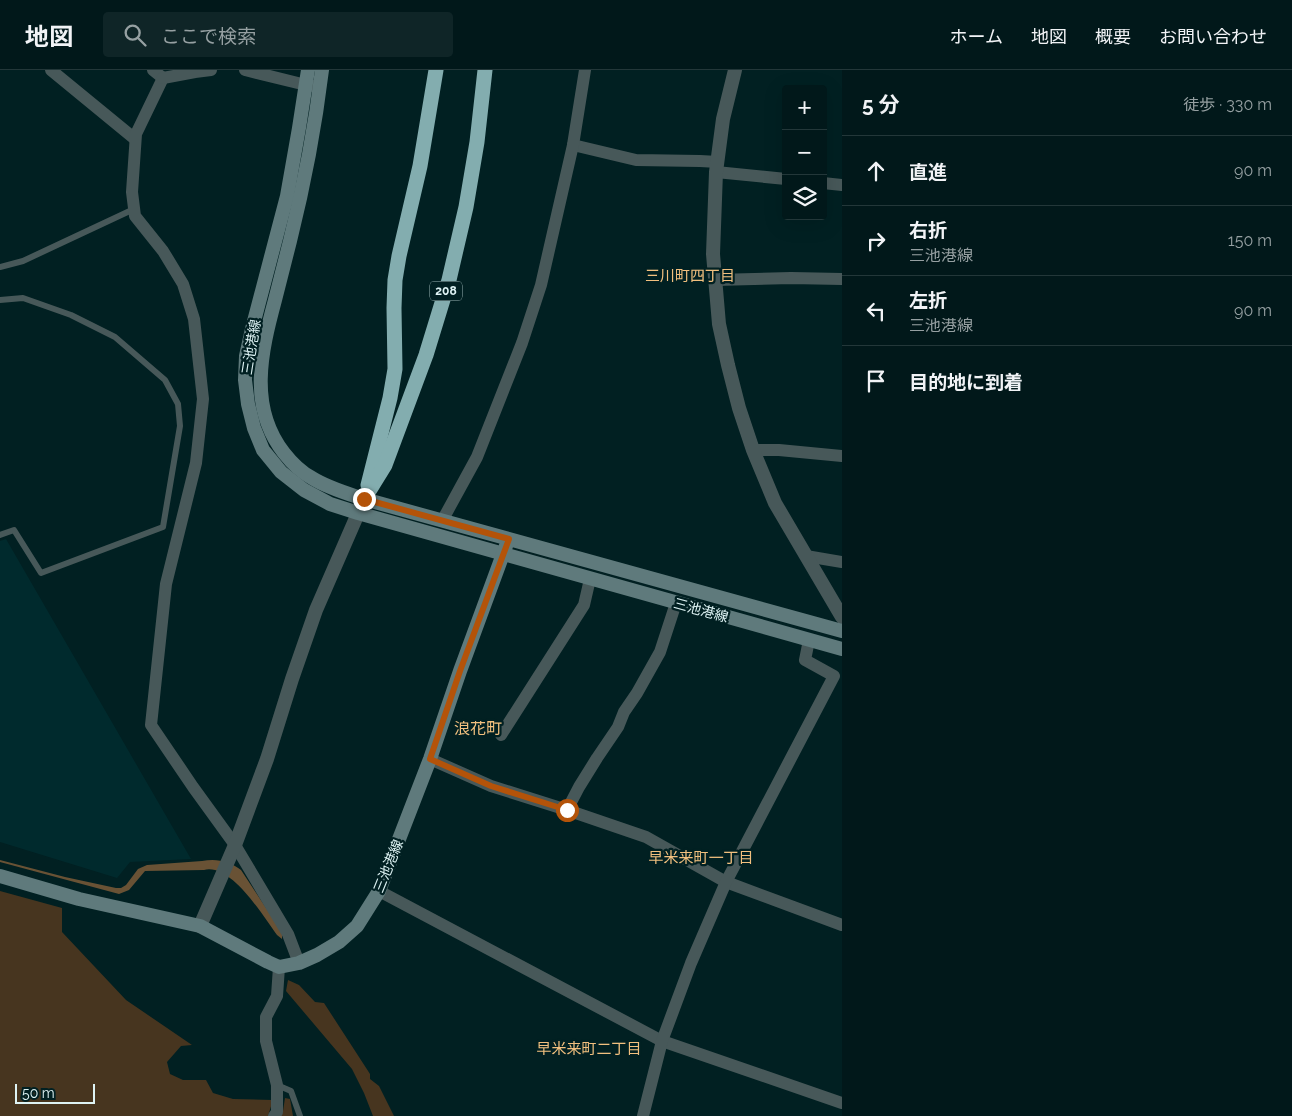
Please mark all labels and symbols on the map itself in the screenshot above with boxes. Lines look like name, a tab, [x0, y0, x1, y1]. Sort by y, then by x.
district label: 三川町四丁目	[645, 267, 735, 285]
road number: 208	[430, 282, 462, 300]
street label: 三池港線	[239, 318, 263, 376]
route end	[353, 488, 376, 511]
street label: 三池港線	[672, 595, 730, 625]
district label: 浪花町	[454, 719, 502, 738]
route start	[556, 799, 579, 822]
street label: 三池港線	[370, 837, 406, 895]
district label: 早米来町一丁目	[648, 849, 754, 867]
district label: 早米来町二丁目	[536, 1040, 642, 1058]
scale bar	[15, 1081, 95, 1104]

